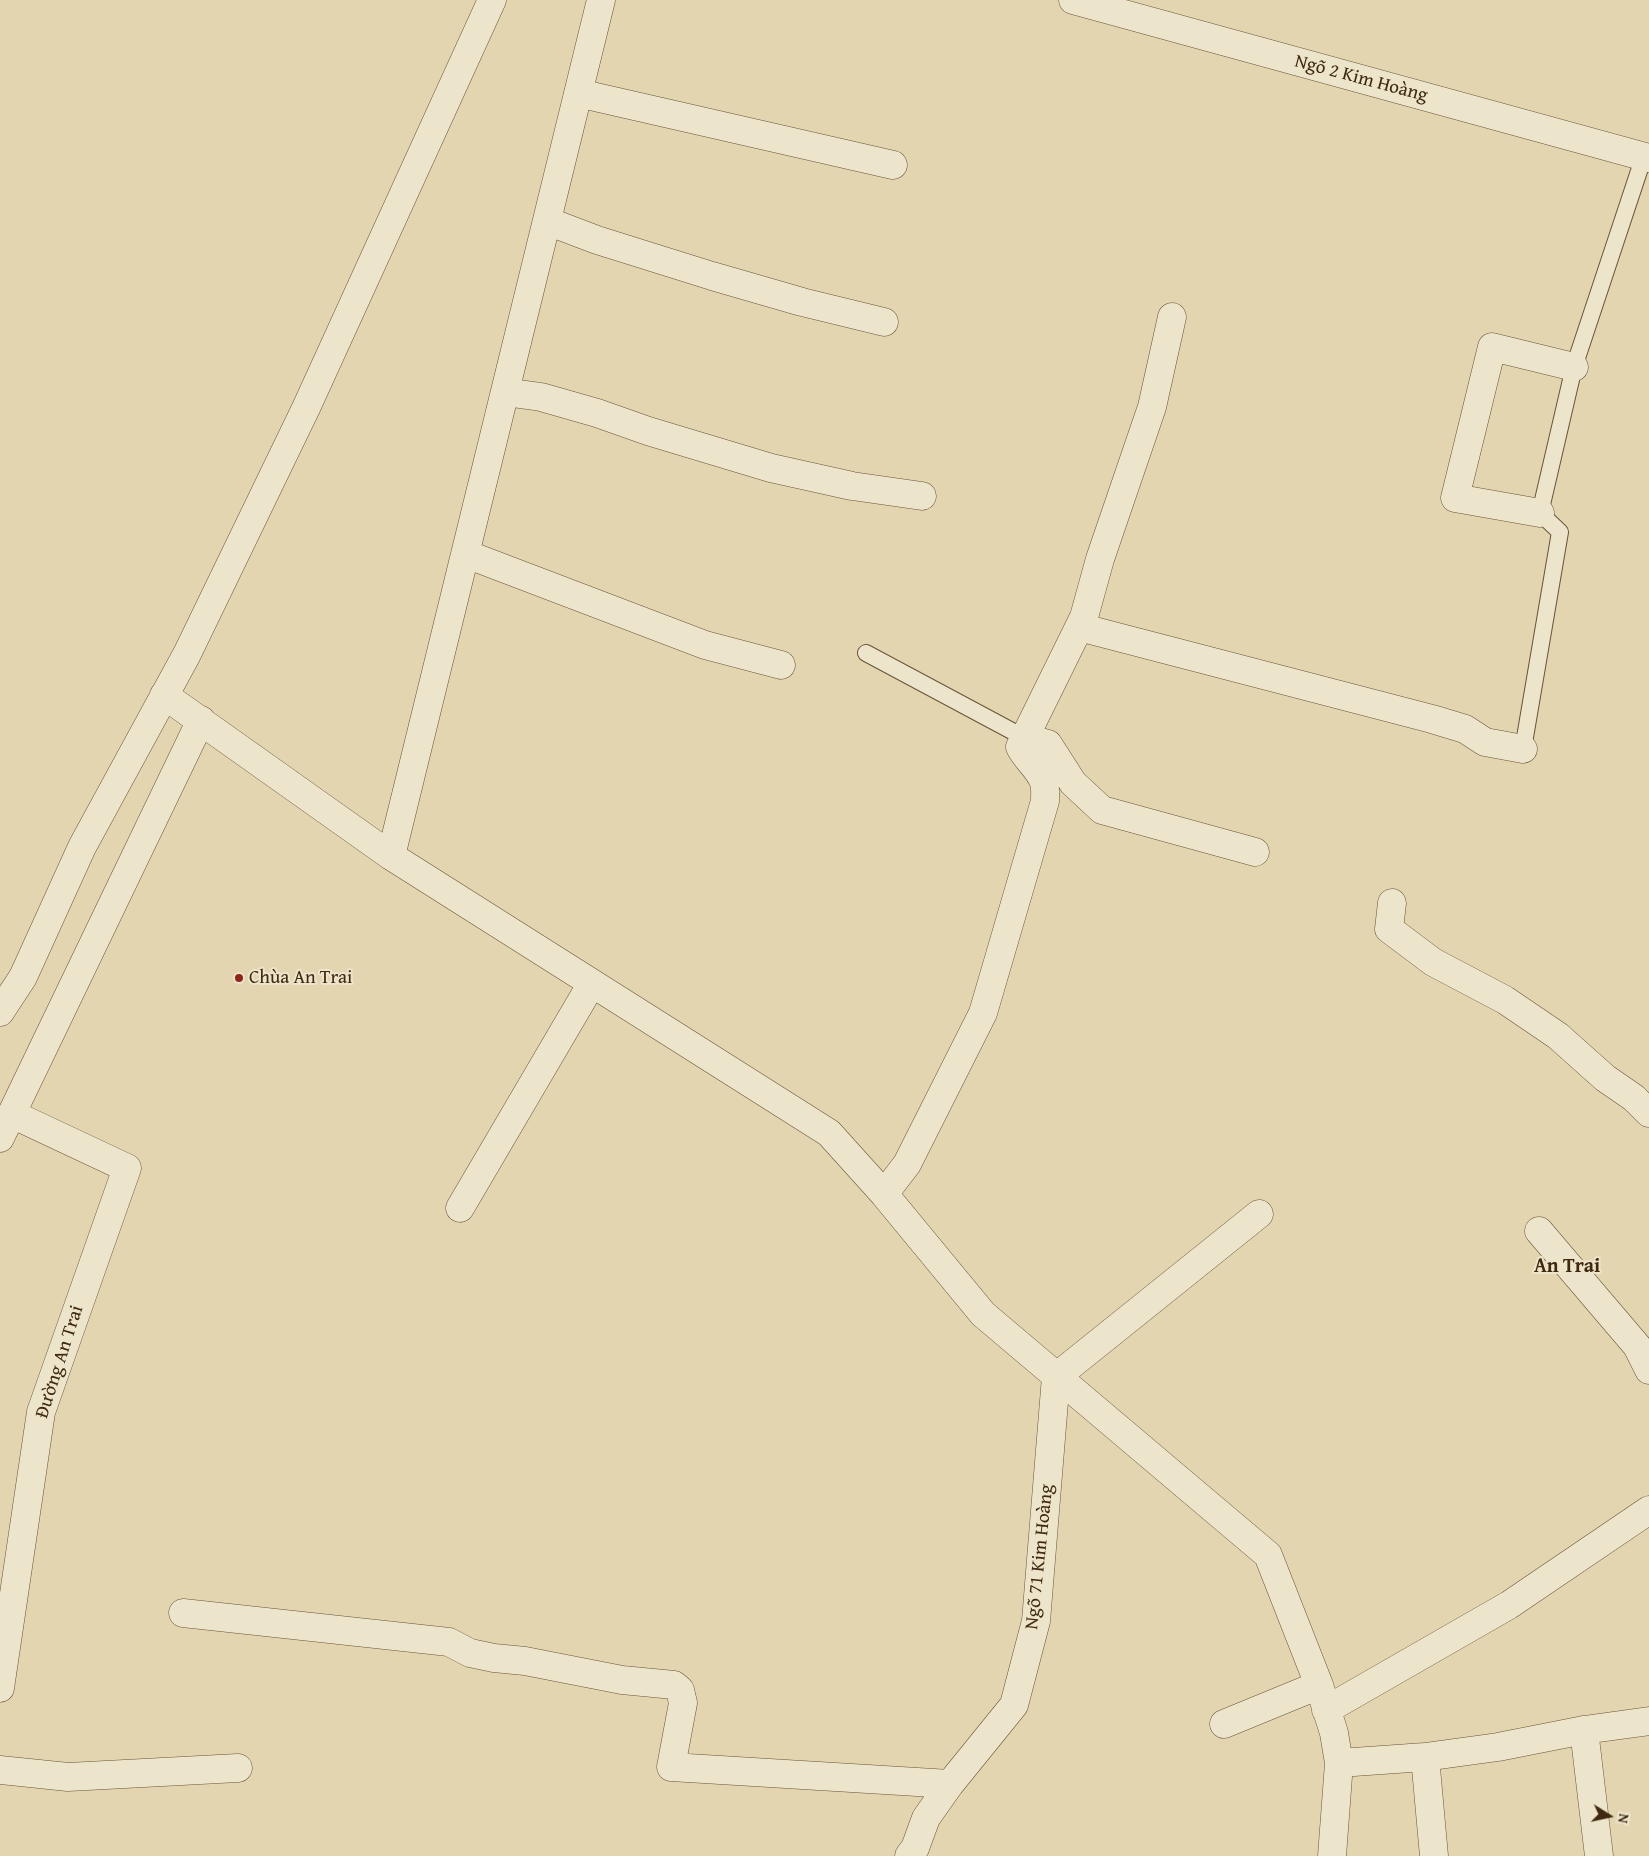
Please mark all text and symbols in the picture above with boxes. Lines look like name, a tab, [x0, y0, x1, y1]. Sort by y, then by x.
street label: Ngõ 2 Kim Hoàng	[1292, 50, 1430, 108]
place label: Chùa An Trai	[249, 967, 352, 989]
marker: Chùa An Trai	[233, 972, 245, 984]
district label: An Trai	[1534, 1255, 1600, 1279]
street label: Đường An Trai	[31, 1303, 89, 1421]
street label: Ngõ 71 Kim Hoàng	[1021, 1483, 1059, 1631]
north arrow	[1584, 1791, 1634, 1841]
text: N	[1613, 1812, 1634, 1825]

